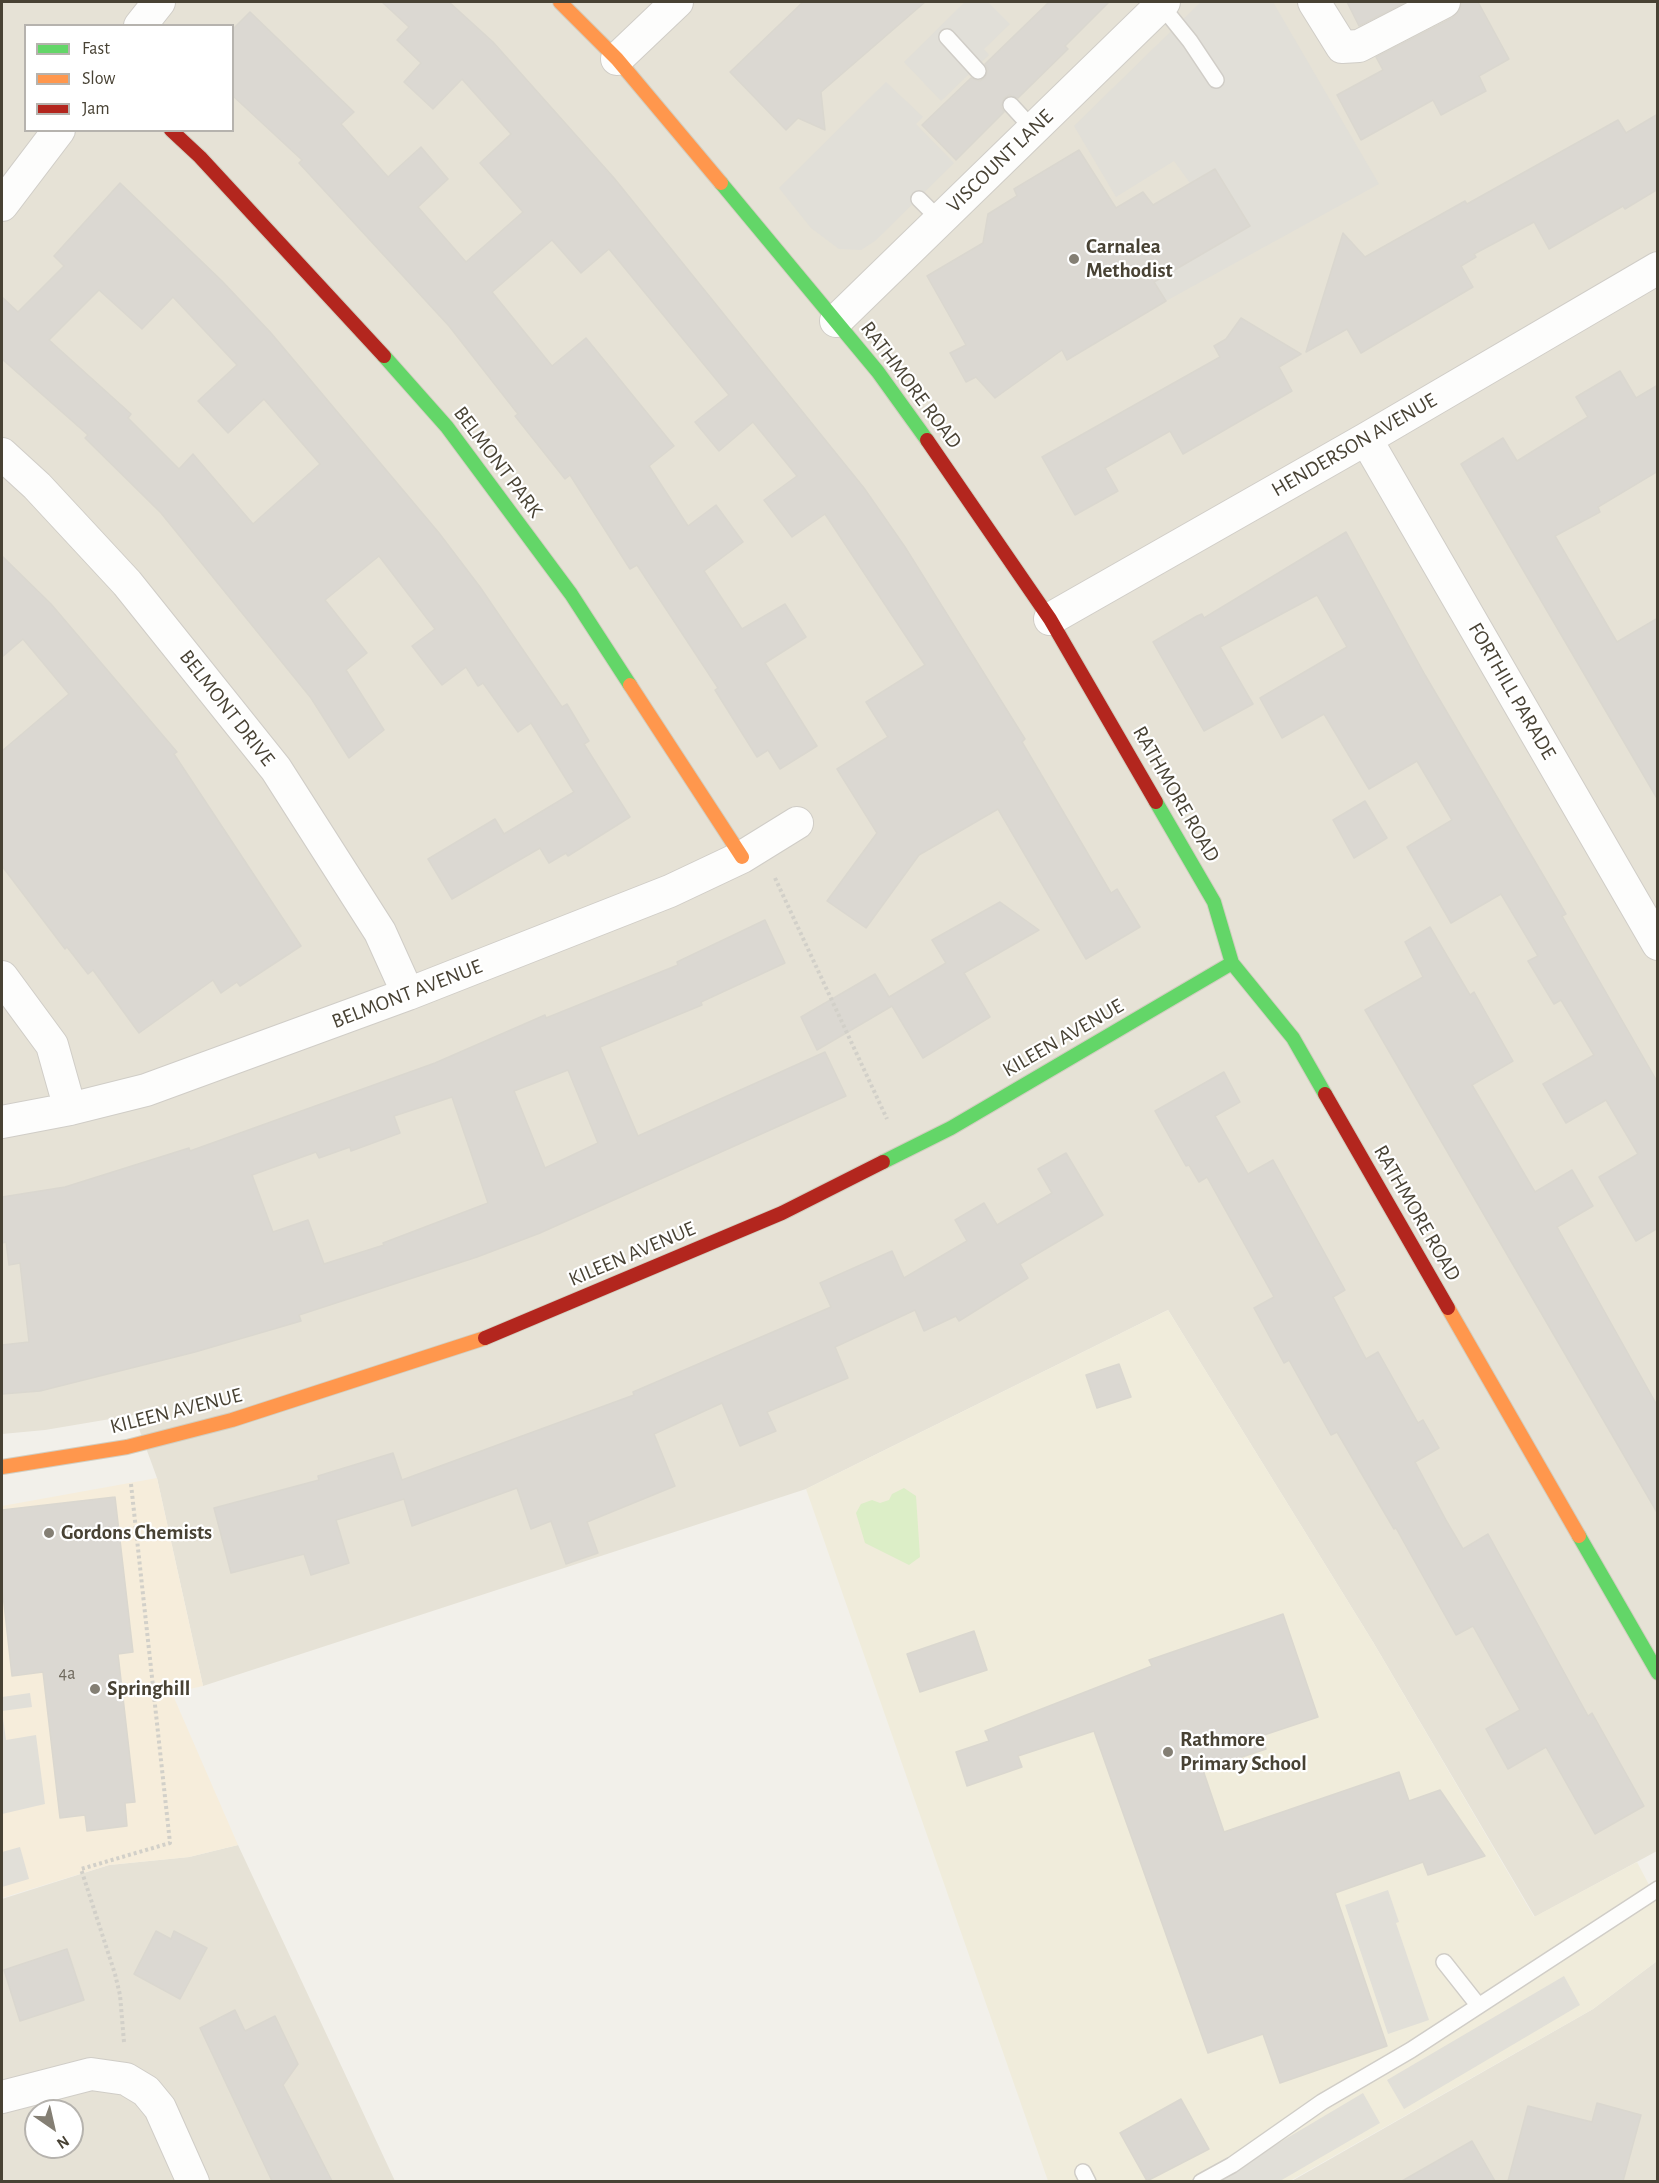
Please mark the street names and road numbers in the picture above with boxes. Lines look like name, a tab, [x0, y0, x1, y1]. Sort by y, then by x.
street label: VISCOUNT LANE	[942, 104, 1058, 218]
street label: RATHMORE ROAD	[855, 316, 967, 454]
street label: HENDERSON AVENUE	[1267, 387, 1441, 503]
street label: BELMONT PARK	[448, 401, 548, 523]
street label: FORTHILL PARADE	[1463, 618, 1561, 764]
street label: BELMONT DRIVE	[174, 645, 280, 771]
street label: RATHMORE ROAD	[1127, 722, 1225, 866]
street label: BELMONT AVENUE	[328, 954, 486, 1034]
street label: KILEEN AVENUE	[998, 993, 1128, 1083]
street label: RATHMORE ROAD	[1368, 1141, 1466, 1285]
street label: KILEEN AVENUE	[565, 1216, 699, 1292]
street label: KILEEN AVENUE	[107, 1382, 245, 1440]

